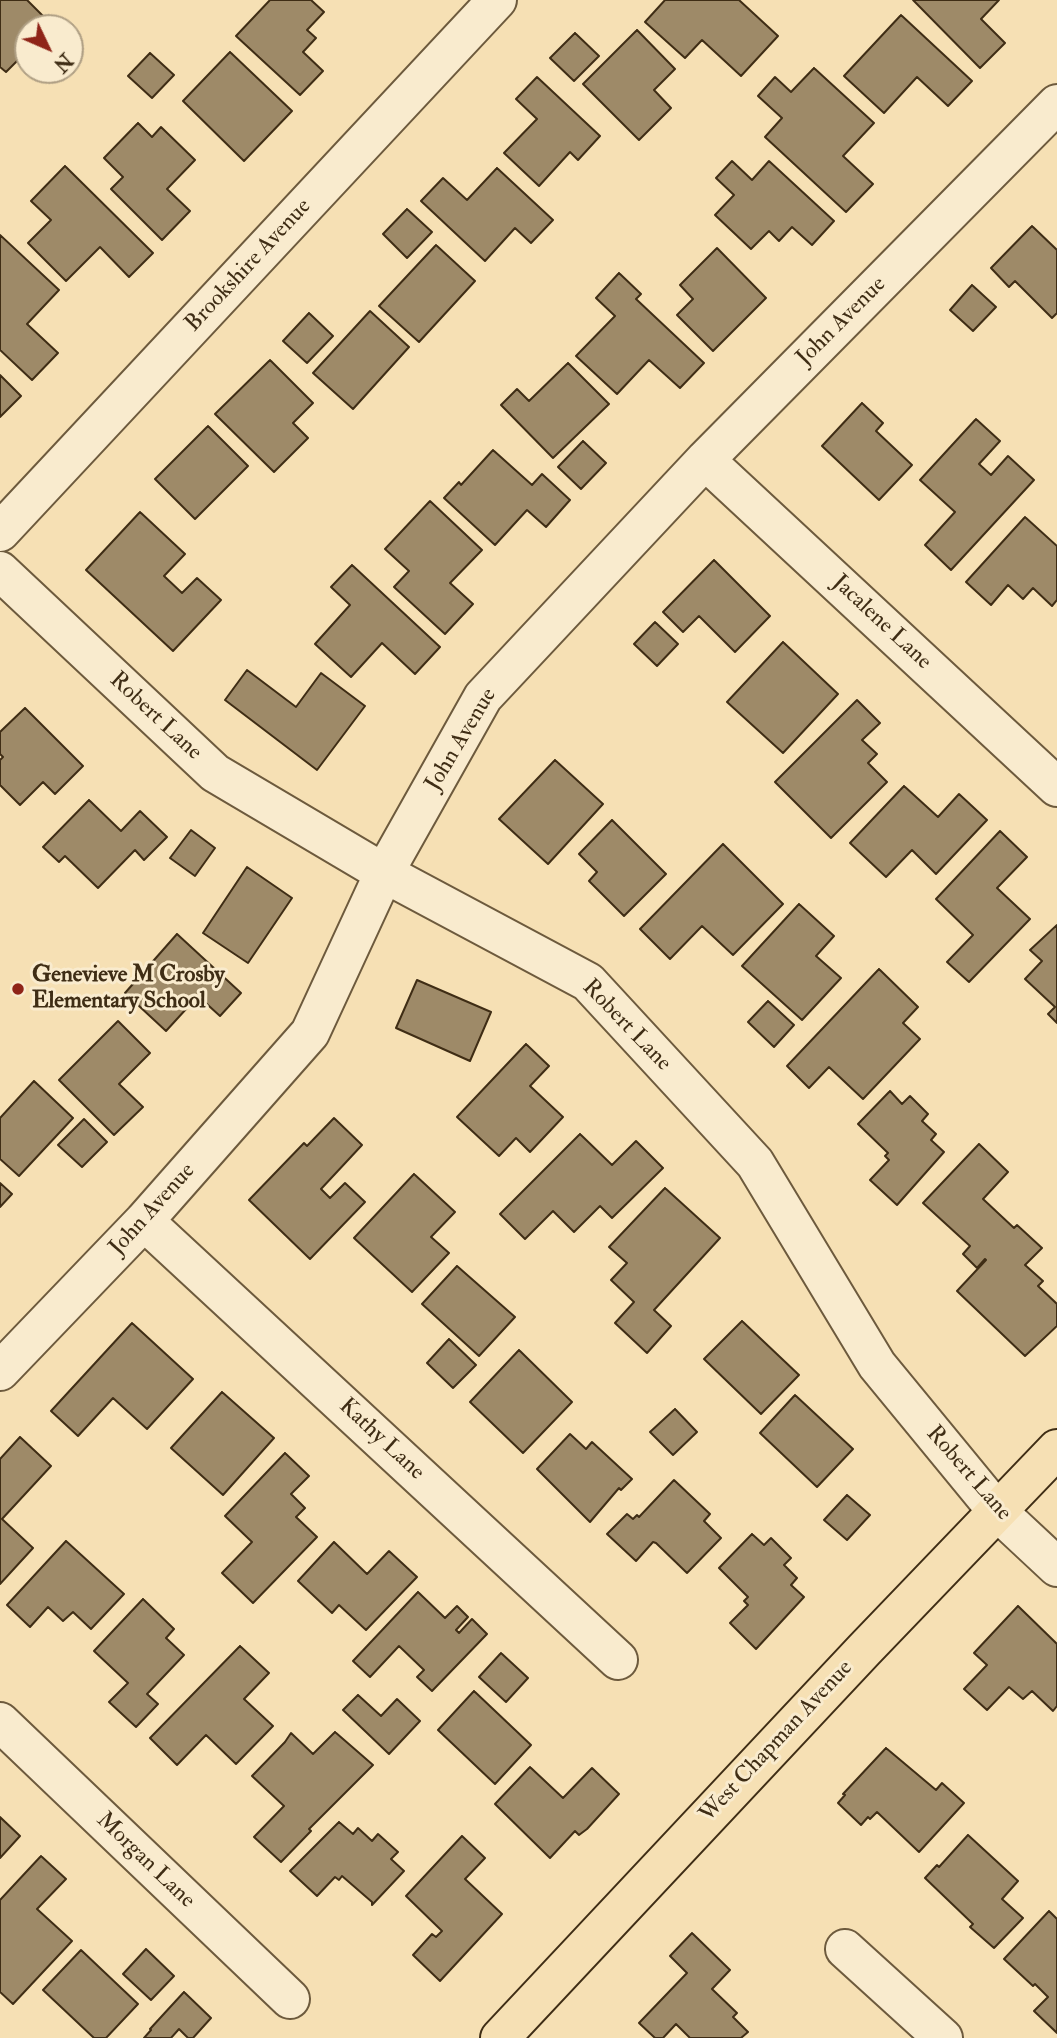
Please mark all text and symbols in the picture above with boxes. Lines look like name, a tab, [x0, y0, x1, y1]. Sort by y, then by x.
north arrow	[14, 14, 84, 84]
text: N	[48, 48, 77, 77]
street label: Brookshire Avenue	[180, 194, 318, 338]
street label: John Avenue	[792, 272, 892, 372]
street label: Jacalene Lane	[825, 570, 937, 676]
street label: Robert Lane	[103, 667, 207, 767]
street label: John Avenue	[421, 684, 503, 796]
place label: Genevieve M Crosby Elementary School	[32, 962, 225, 1016]
street label: Robert Lane	[576, 974, 676, 1078]
marker: Genevieve M Crosby Elementary School	[10, 981, 26, 997]
street label: John Avenue	[104, 1158, 202, 1262]
street label: Kathy Lane	[332, 1393, 430, 1487]
street label: Robert Lane	[919, 1421, 1017, 1527]
street label: West Chapman Avenue	[695, 1655, 859, 1829]
street label: Morgan Lane	[90, 1807, 200, 1915]

